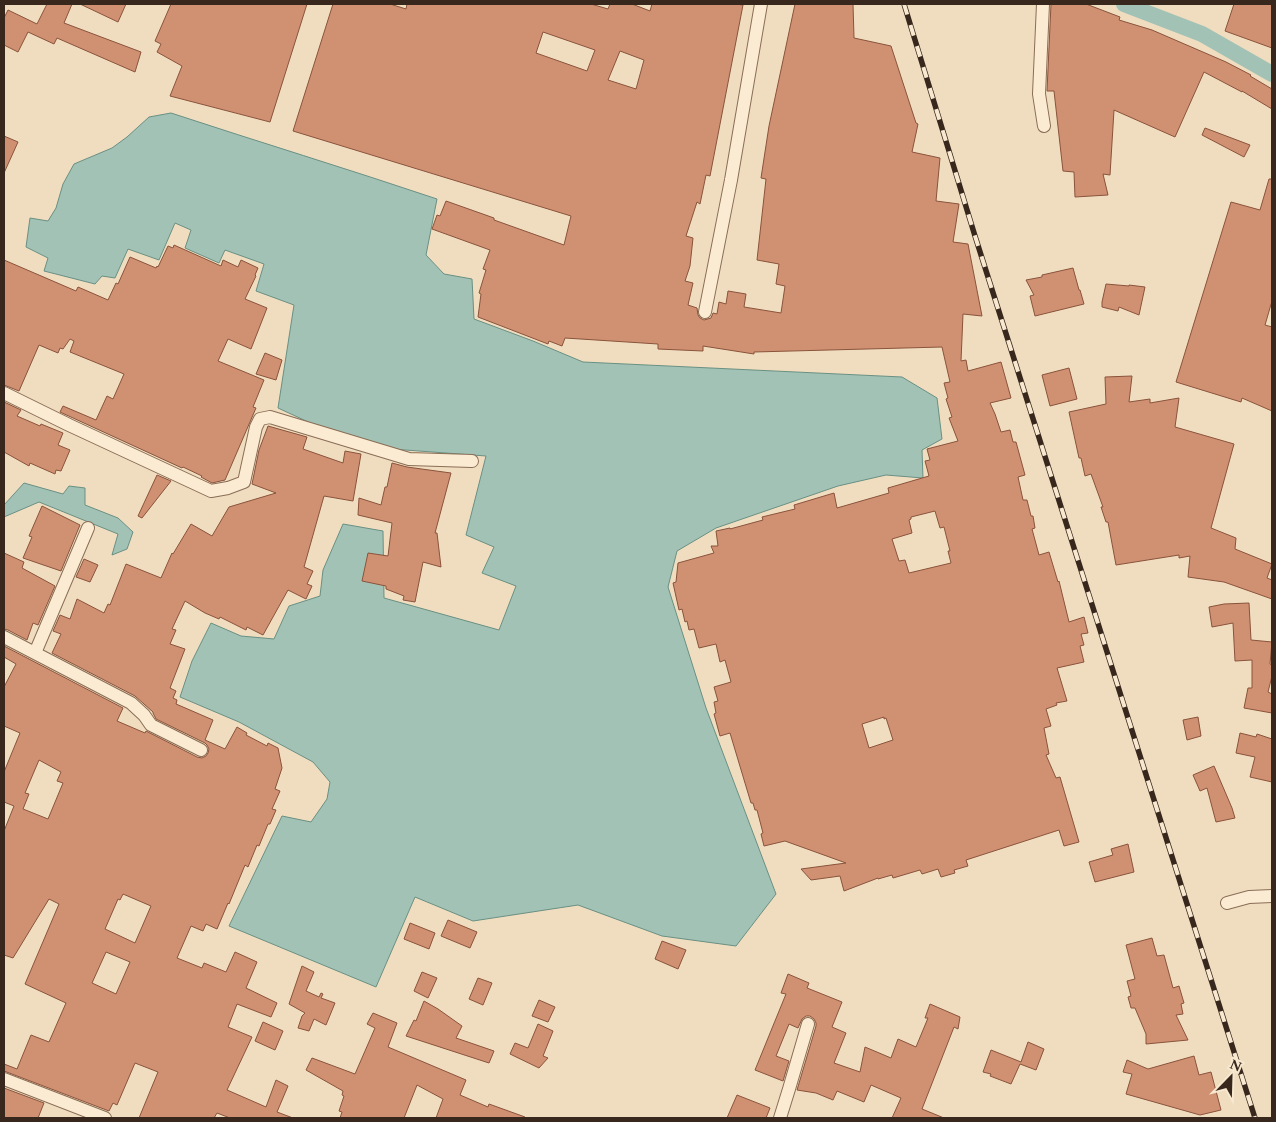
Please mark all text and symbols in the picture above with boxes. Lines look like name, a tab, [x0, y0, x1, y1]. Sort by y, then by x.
north arrow	[1206, 1052, 1256, 1102]
text: N	[1227, 1054, 1245, 1077]

